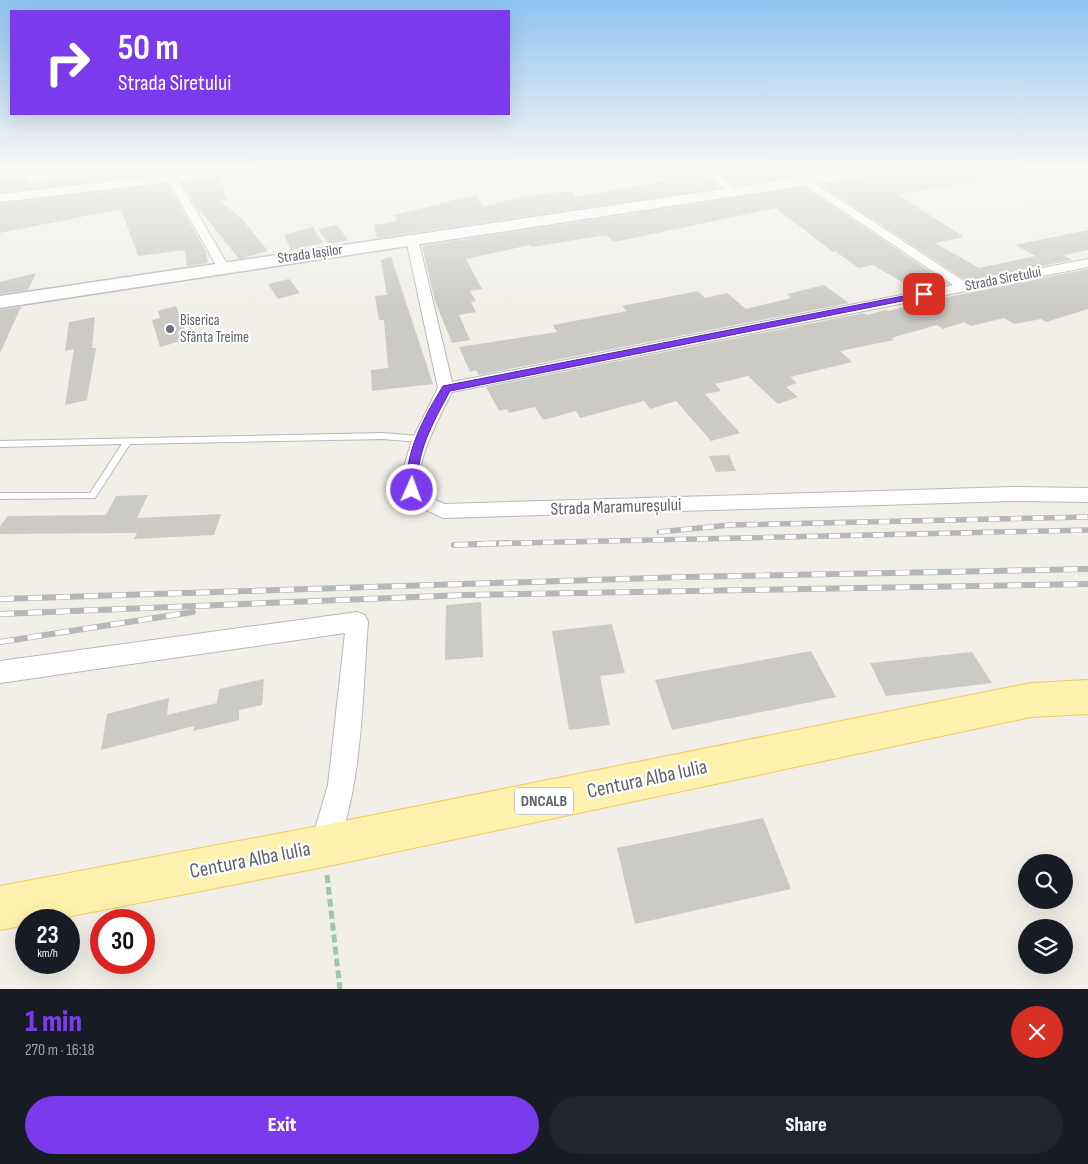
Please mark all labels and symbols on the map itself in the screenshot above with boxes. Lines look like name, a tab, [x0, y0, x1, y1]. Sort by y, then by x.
street label: Strada Iașilor	[276, 240, 344, 268]
street label: Strada Siretului	[963, 262, 1043, 296]
pin	[903, 273, 945, 315]
place label: Biserica Sfânta Treime	[180, 311, 249, 347]
marker: Biserica Sfânta Treime	[164, 323, 176, 335]
position arrow	[385, 463, 437, 515]
street label: Strada Maramureșului	[550, 494, 682, 520]
street label: Centura Alba Iulia	[584, 754, 710, 804]
road number: DNCALB	[515, 788, 573, 814]
street label: Centura Alba Iulia	[187, 836, 313, 884]
speed limit sign: 30	[90, 909, 155, 974]

